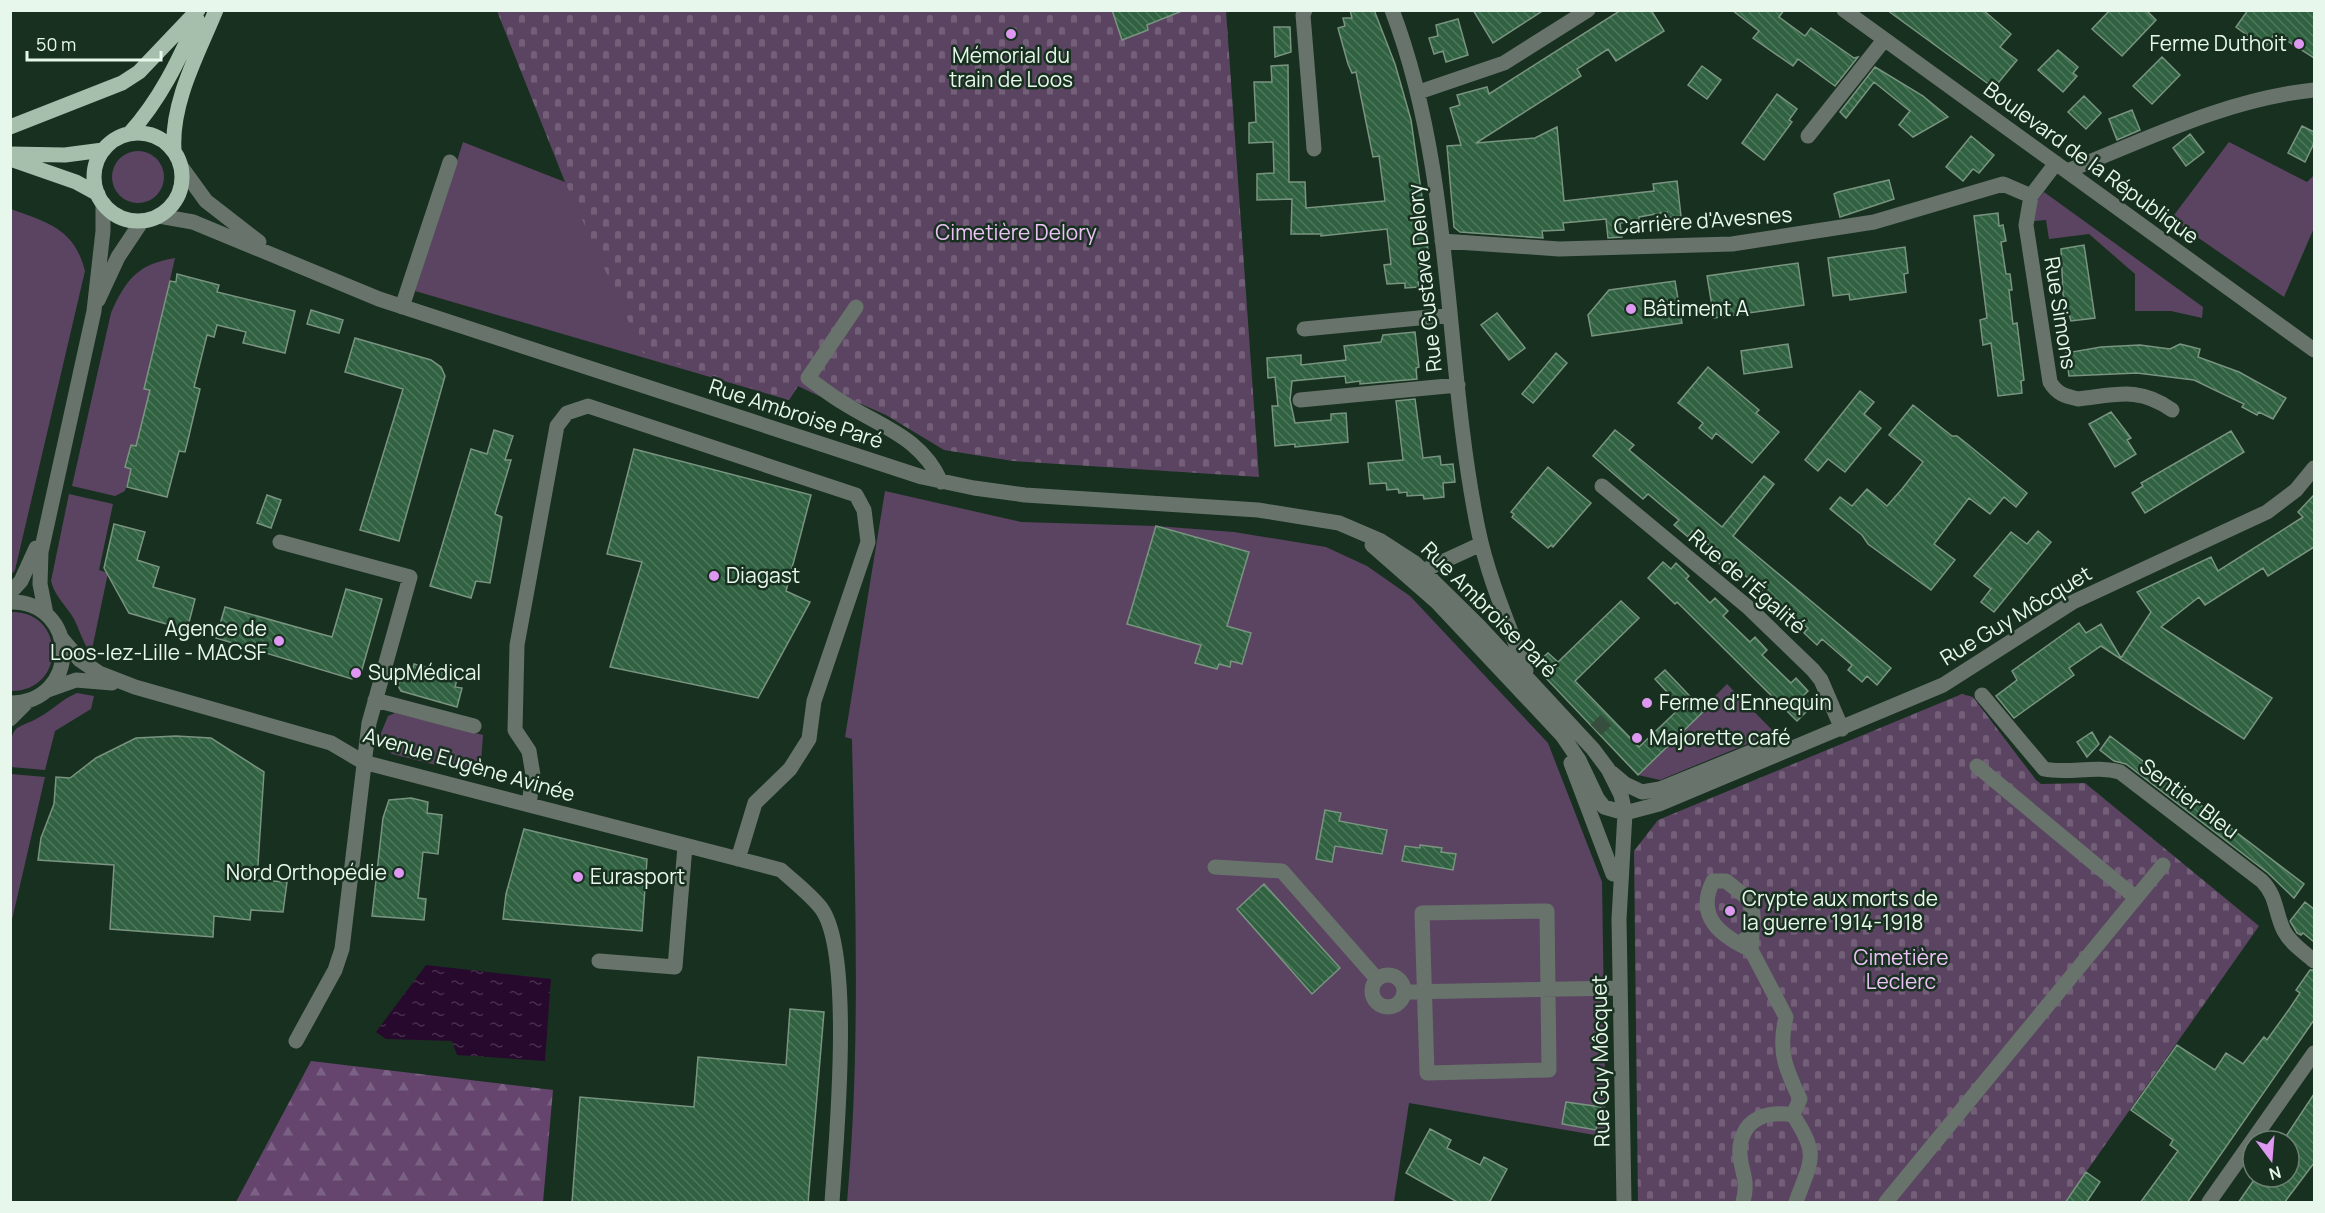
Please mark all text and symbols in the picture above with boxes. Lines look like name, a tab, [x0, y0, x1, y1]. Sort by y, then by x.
scale bar	[27, 24, 160, 62]
marker: Mémorial du train de Loos	[1004, 27, 1018, 41]
place label: Ferme Duthoit	[2149, 29, 2287, 57]
text: 50 m	[36, 32, 76, 56]
marker: Ferme Duthoit	[2292, 37, 2306, 51]
place label: Mémorial du train de Loos	[949, 41, 1073, 93]
street label: Boulevard de la République	[1978, 75, 2205, 250]
street label: Rue Gustave Delory	[1400, 183, 1448, 374]
street label: Carrière d'Avesnes	[1613, 200, 1793, 240]
park label: Cimetière Delory	[935, 218, 1097, 246]
street label: Rue Simons	[2038, 255, 2084, 371]
place label: Bâtiment A	[1643, 294, 1749, 322]
marker: Bâtiment A	[1624, 302, 1638, 316]
street label: Rue Ambroise Paré	[706, 372, 887, 454]
street label: Rue de l'Égalité	[1683, 523, 1812, 640]
street label: Rue Ambroise Paré	[1416, 535, 1564, 683]
street label: Rue Guy Môcquet	[1935, 559, 2096, 671]
place label: Diagast	[726, 561, 800, 589]
marker: Diagast	[707, 569, 721, 583]
place label: Agence de Loos-lez-Lille - MACSF	[50, 614, 267, 666]
marker: Agence de Loos-lez-Lille - MACSF	[272, 634, 286, 648]
place label: SupMédical	[368, 658, 481, 686]
marker: SupMédical	[349, 666, 363, 680]
place label: Ferme d'Ennequin	[1659, 688, 1832, 716]
marker: Ferme d'Ennequin	[1640, 696, 1654, 710]
street label: Avenue Eugène Avinée	[360, 720, 578, 808]
place label: Majorette café	[1649, 723, 1791, 751]
marker: Majorette café	[1630, 731, 1644, 745]
street label: Sentier Bleu	[2134, 752, 2245, 845]
place label: Nord Orthopédie	[226, 858, 387, 886]
place label: Eurasport	[590, 862, 685, 890]
marker: Nord Orthopédie	[392, 866, 406, 880]
marker: Eurasport	[571, 870, 585, 884]
place label: Crypte aux morts de la guerre 1914-1918	[1742, 884, 1938, 936]
marker: Crypte aux morts de la guerre 1914-1918	[1723, 904, 1737, 918]
park label: Cimetière Leclerc	[1853, 943, 1949, 995]
street label: Rue Guy Môcquet	[1585, 975, 1615, 1147]
north arrow	[2241, 1129, 2301, 1189]
text: N	[2267, 1161, 2284, 1186]

